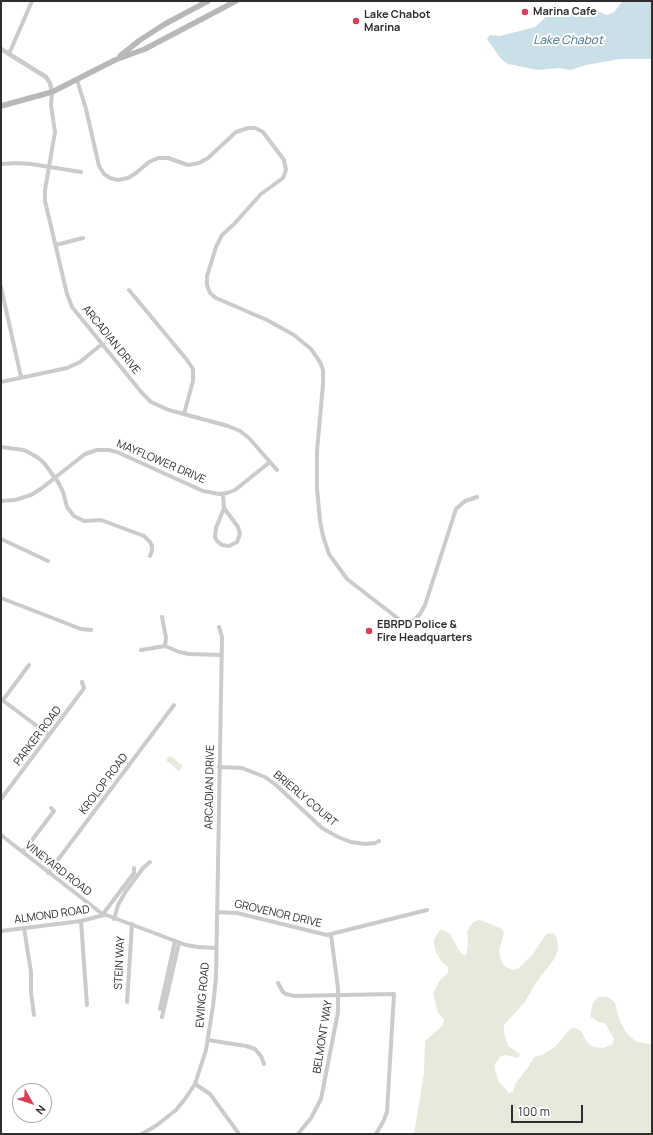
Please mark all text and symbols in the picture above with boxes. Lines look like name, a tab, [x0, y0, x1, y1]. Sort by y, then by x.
place label: Marina Cafe	[533, 5, 597, 19]
marker: Marina Cafe	[520, 7, 530, 17]
place label: Lake Chabot Marina	[364, 8, 431, 34]
marker: Lake Chabot Marina	[351, 16, 361, 26]
water label: Lake Chabot	[533, 34, 603, 48]
street label: ARCADIAN DRIVE	[79, 303, 143, 377]
street label: MAYFLOWER DRIVE	[114, 437, 208, 487]
place label: EBRPD Police & Fire Headquarters	[377, 618, 472, 644]
marker: EBRPD Police & Fire Headquarters	[364, 626, 374, 636]
street label: PARKER ROAD	[11, 704, 65, 768]
street label: ARCADIAN DRIVE	[203, 744, 217, 830]
street label: KROLOP ROAD	[77, 751, 131, 817]
street label: BRIERLY COURT	[270, 768, 340, 830]
street label: VINEYARD ROAD	[22, 839, 94, 899]
street label: GROVENOR DRIVE	[233, 897, 323, 931]
street label: ALMOND ROAD	[13, 903, 91, 927]
street label: STEIN WAY	[112, 936, 128, 990]
street label: EWING ROAD	[194, 962, 212, 1028]
street label: BELMONT WAY	[311, 999, 335, 1075]
north arrow	[12, 1083, 52, 1123]
scale bar	[513, 1097, 585, 1123]
text: N	[33, 1102, 49, 1118]
text: 100 m	[518, 1103, 550, 1120]

